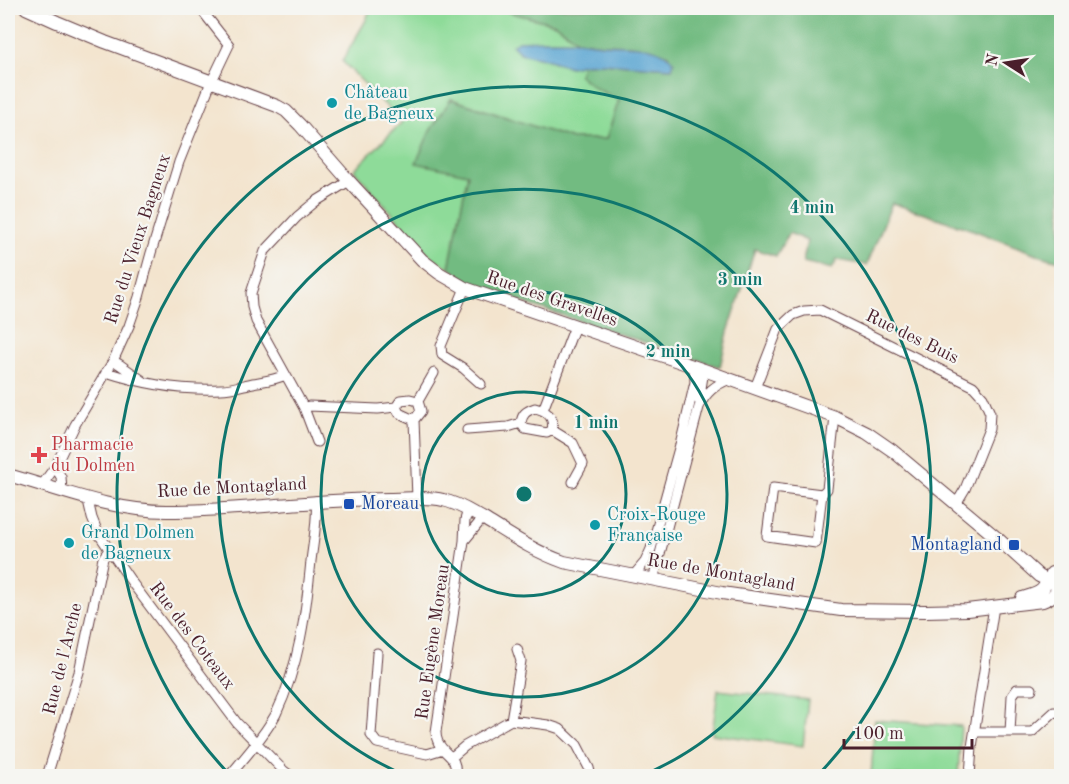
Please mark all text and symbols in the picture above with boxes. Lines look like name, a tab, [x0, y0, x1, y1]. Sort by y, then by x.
north arrow	[976, 33, 1036, 93]
text: N	[984, 52, 1003, 68]
place label: Château de Bagneux	[344, 84, 435, 123]
marker: Château de Bagneux	[325, 96, 339, 110]
street label: Rue du Vieux Bagneux	[102, 152, 174, 326]
text: 4 min	[789, 199, 835, 217]
street label: Rue des Gravelles	[484, 268, 620, 330]
text: 3 min	[717, 271, 763, 289]
street label: Rue des Buis	[863, 307, 962, 367]
text: 2 min	[645, 343, 691, 361]
text: 1 min	[573, 414, 619, 432]
place label: Pharmacie du Dolmen	[51, 436, 135, 475]
marker: Pharmacie du Dolmen	[32, 448, 46, 462]
street label: Rue de Montagland	[157, 475, 307, 501]
centre of rings	[514, 484, 534, 504]
place label: Moreau	[361, 495, 420, 513]
marker: Moreau	[342, 497, 356, 511]
place label: Croix-Rouge Française	[607, 506, 706, 545]
marker: Croix-Rouge Française	[588, 518, 602, 532]
place label: Grand Dolmen de Bagneux	[81, 524, 195, 563]
marker: Grand Dolmen de Bagneux	[62, 536, 76, 550]
place label: Montagland	[910, 536, 1002, 554]
marker: Montagland	[1007, 538, 1021, 552]
street label: Rue de Montagland	[646, 551, 796, 595]
street label: Rue Eugène Moreau	[413, 563, 453, 721]
street label: Rue des Coteaux	[146, 579, 238, 693]
street label: Rue de l'Arche	[40, 601, 86, 717]
scale bar	[844, 712, 972, 750]
text: 100 m	[853, 725, 904, 743]

